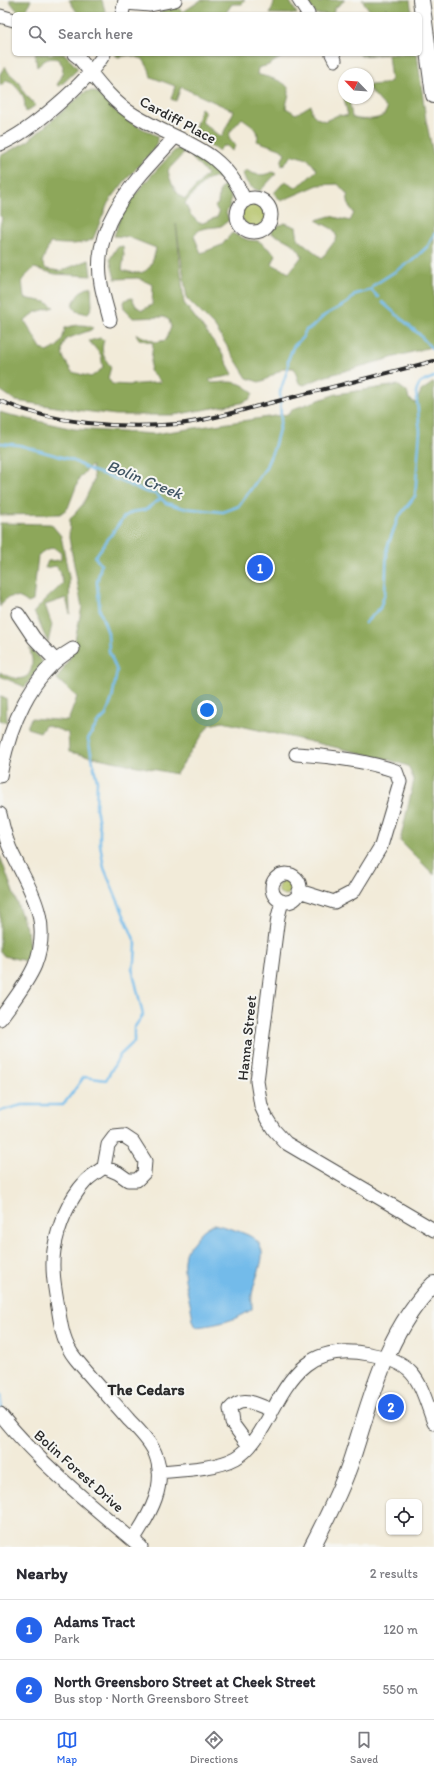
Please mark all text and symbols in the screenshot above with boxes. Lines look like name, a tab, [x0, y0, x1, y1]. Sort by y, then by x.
search box	[12, 12, 422, 56]
icon: search	[26, 23, 48, 45]
text: Search here	[58, 25, 133, 43]
north arrow	[338, 68, 374, 104]
street label: Cardiff Place	[137, 92, 219, 148]
water label: Bolin Creek	[104, 456, 186, 503]
pin: 1	[247, 553, 273, 583]
your location	[197, 700, 217, 720]
street label: Hanna Street	[234, 994, 260, 1081]
district label: The Cedars	[106, 1380, 185, 1399]
pin: 2	[378, 1392, 404, 1422]
street label: Bolin Forest Drive	[30, 1426, 128, 1516]
map controls	[386, 1499, 422, 1535]
button: locate	[386, 1499, 422, 1535]
text: Nearby	[16, 1563, 68, 1583]
text: 2 results	[370, 1566, 418, 1581]
text: Adams Tract	[54, 1613, 135, 1631]
text: 1	[26, 1622, 32, 1637]
text: 120 m	[383, 1622, 418, 1637]
text: Park	[54, 1631, 80, 1646]
text: North Greensboro Street at Cheek Street	[54, 1673, 315, 1691]
text: 2	[26, 1682, 32, 1697]
text: 550 m	[382, 1682, 418, 1697]
text: Bus stop · North Greensboro Street	[54, 1691, 249, 1706]
tab: Map	[56, 1729, 78, 1766]
tab: Directions	[190, 1729, 238, 1766]
tab: Saved	[350, 1729, 378, 1766]

